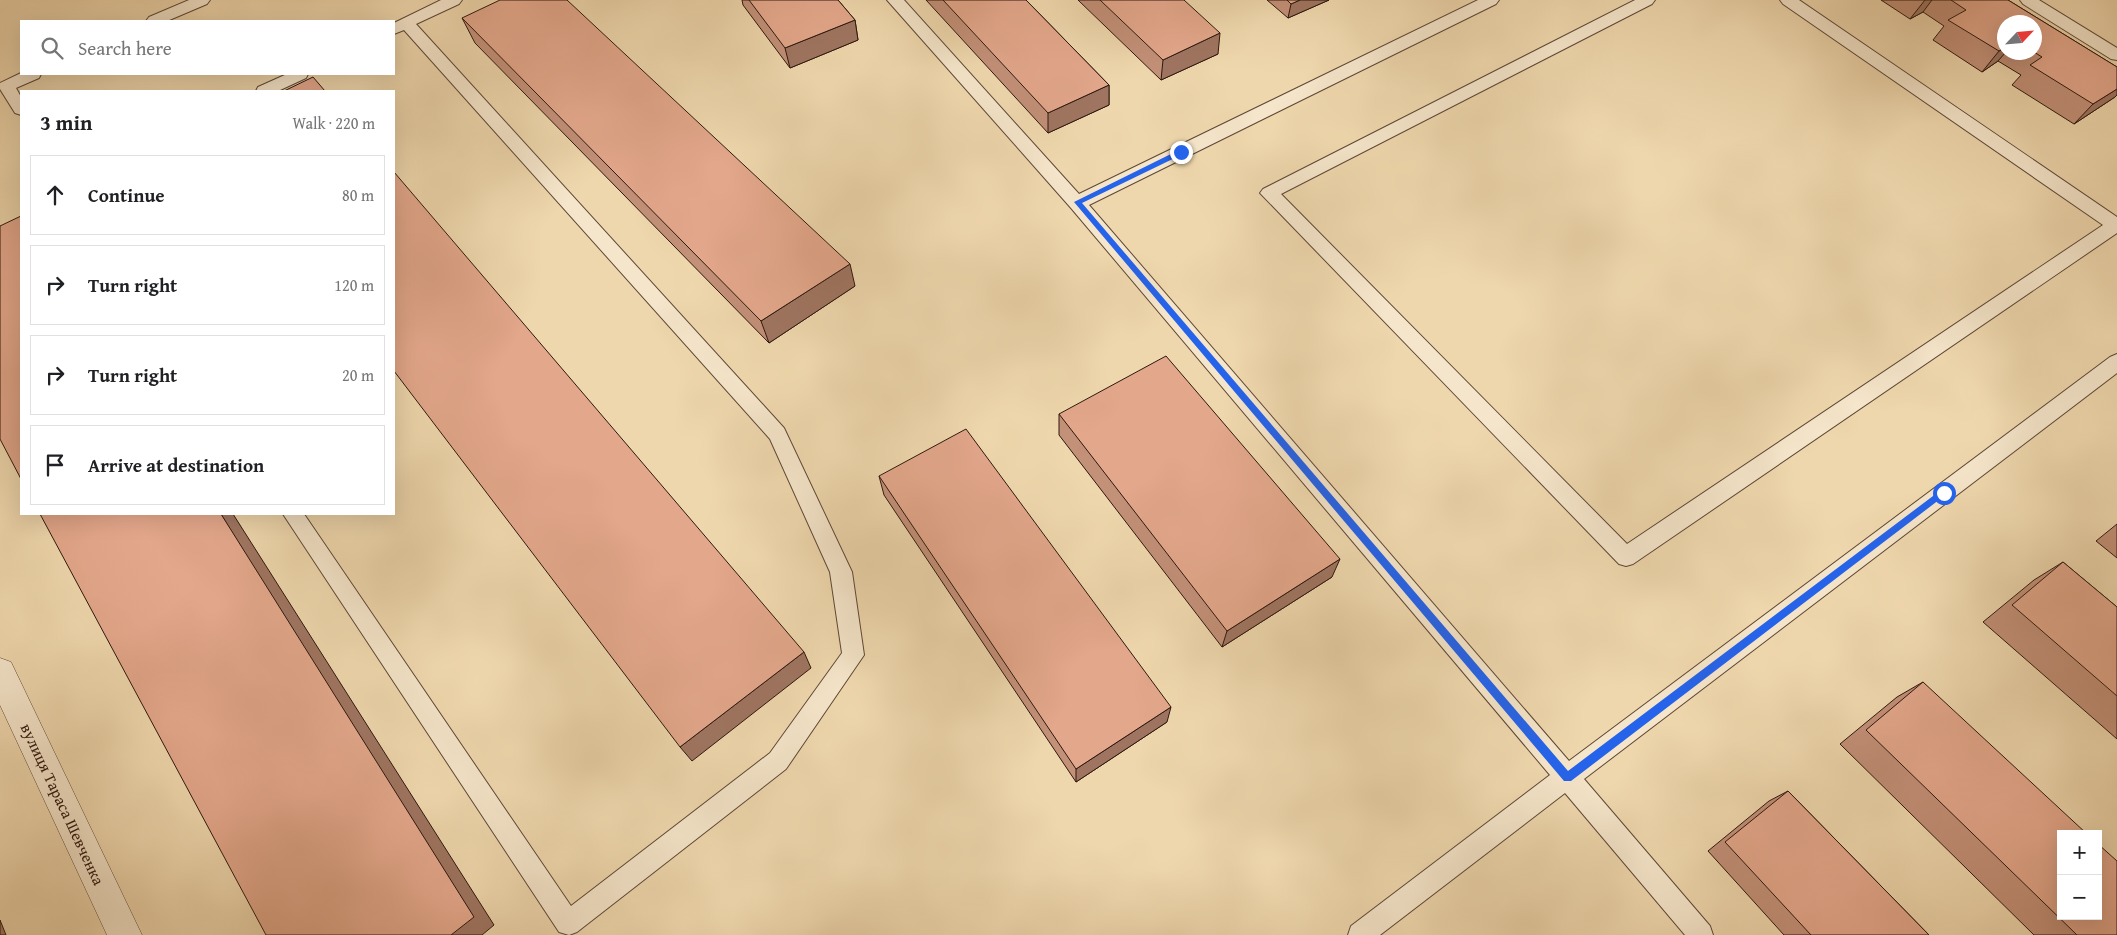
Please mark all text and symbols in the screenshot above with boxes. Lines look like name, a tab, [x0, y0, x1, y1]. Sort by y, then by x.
north arrow	[1997, 15, 2042, 60]
search box	[20, 20, 395, 75]
icon: search	[38, 34, 66, 62]
text: Search here	[78, 34, 172, 62]
text: 3 min	[40, 107, 92, 138]
text: Walk · 220 m	[292, 111, 375, 135]
route end	[1170, 141, 1193, 164]
icon: ahead	[41, 181, 69, 209]
text: Continue	[88, 181, 165, 209]
text: 80 m	[342, 183, 374, 207]
icon: right	[41, 271, 69, 299]
text: Turn right	[88, 271, 177, 299]
text: 120 m	[334, 273, 374, 297]
icon: right	[41, 361, 69, 389]
text: Turn right	[88, 361, 177, 389]
text: 20 m	[342, 363, 374, 387]
icon: arrive	[41, 451, 69, 479]
text: Arrive at destination	[88, 451, 264, 479]
route start	[1933, 482, 1956, 505]
street label: вулиця Тараса Шевченка	[15, 719, 111, 889]
map controls	[2057, 830, 2102, 920]
button: +	[2057, 830, 2102, 875]
button: −	[2057, 875, 2102, 920]

